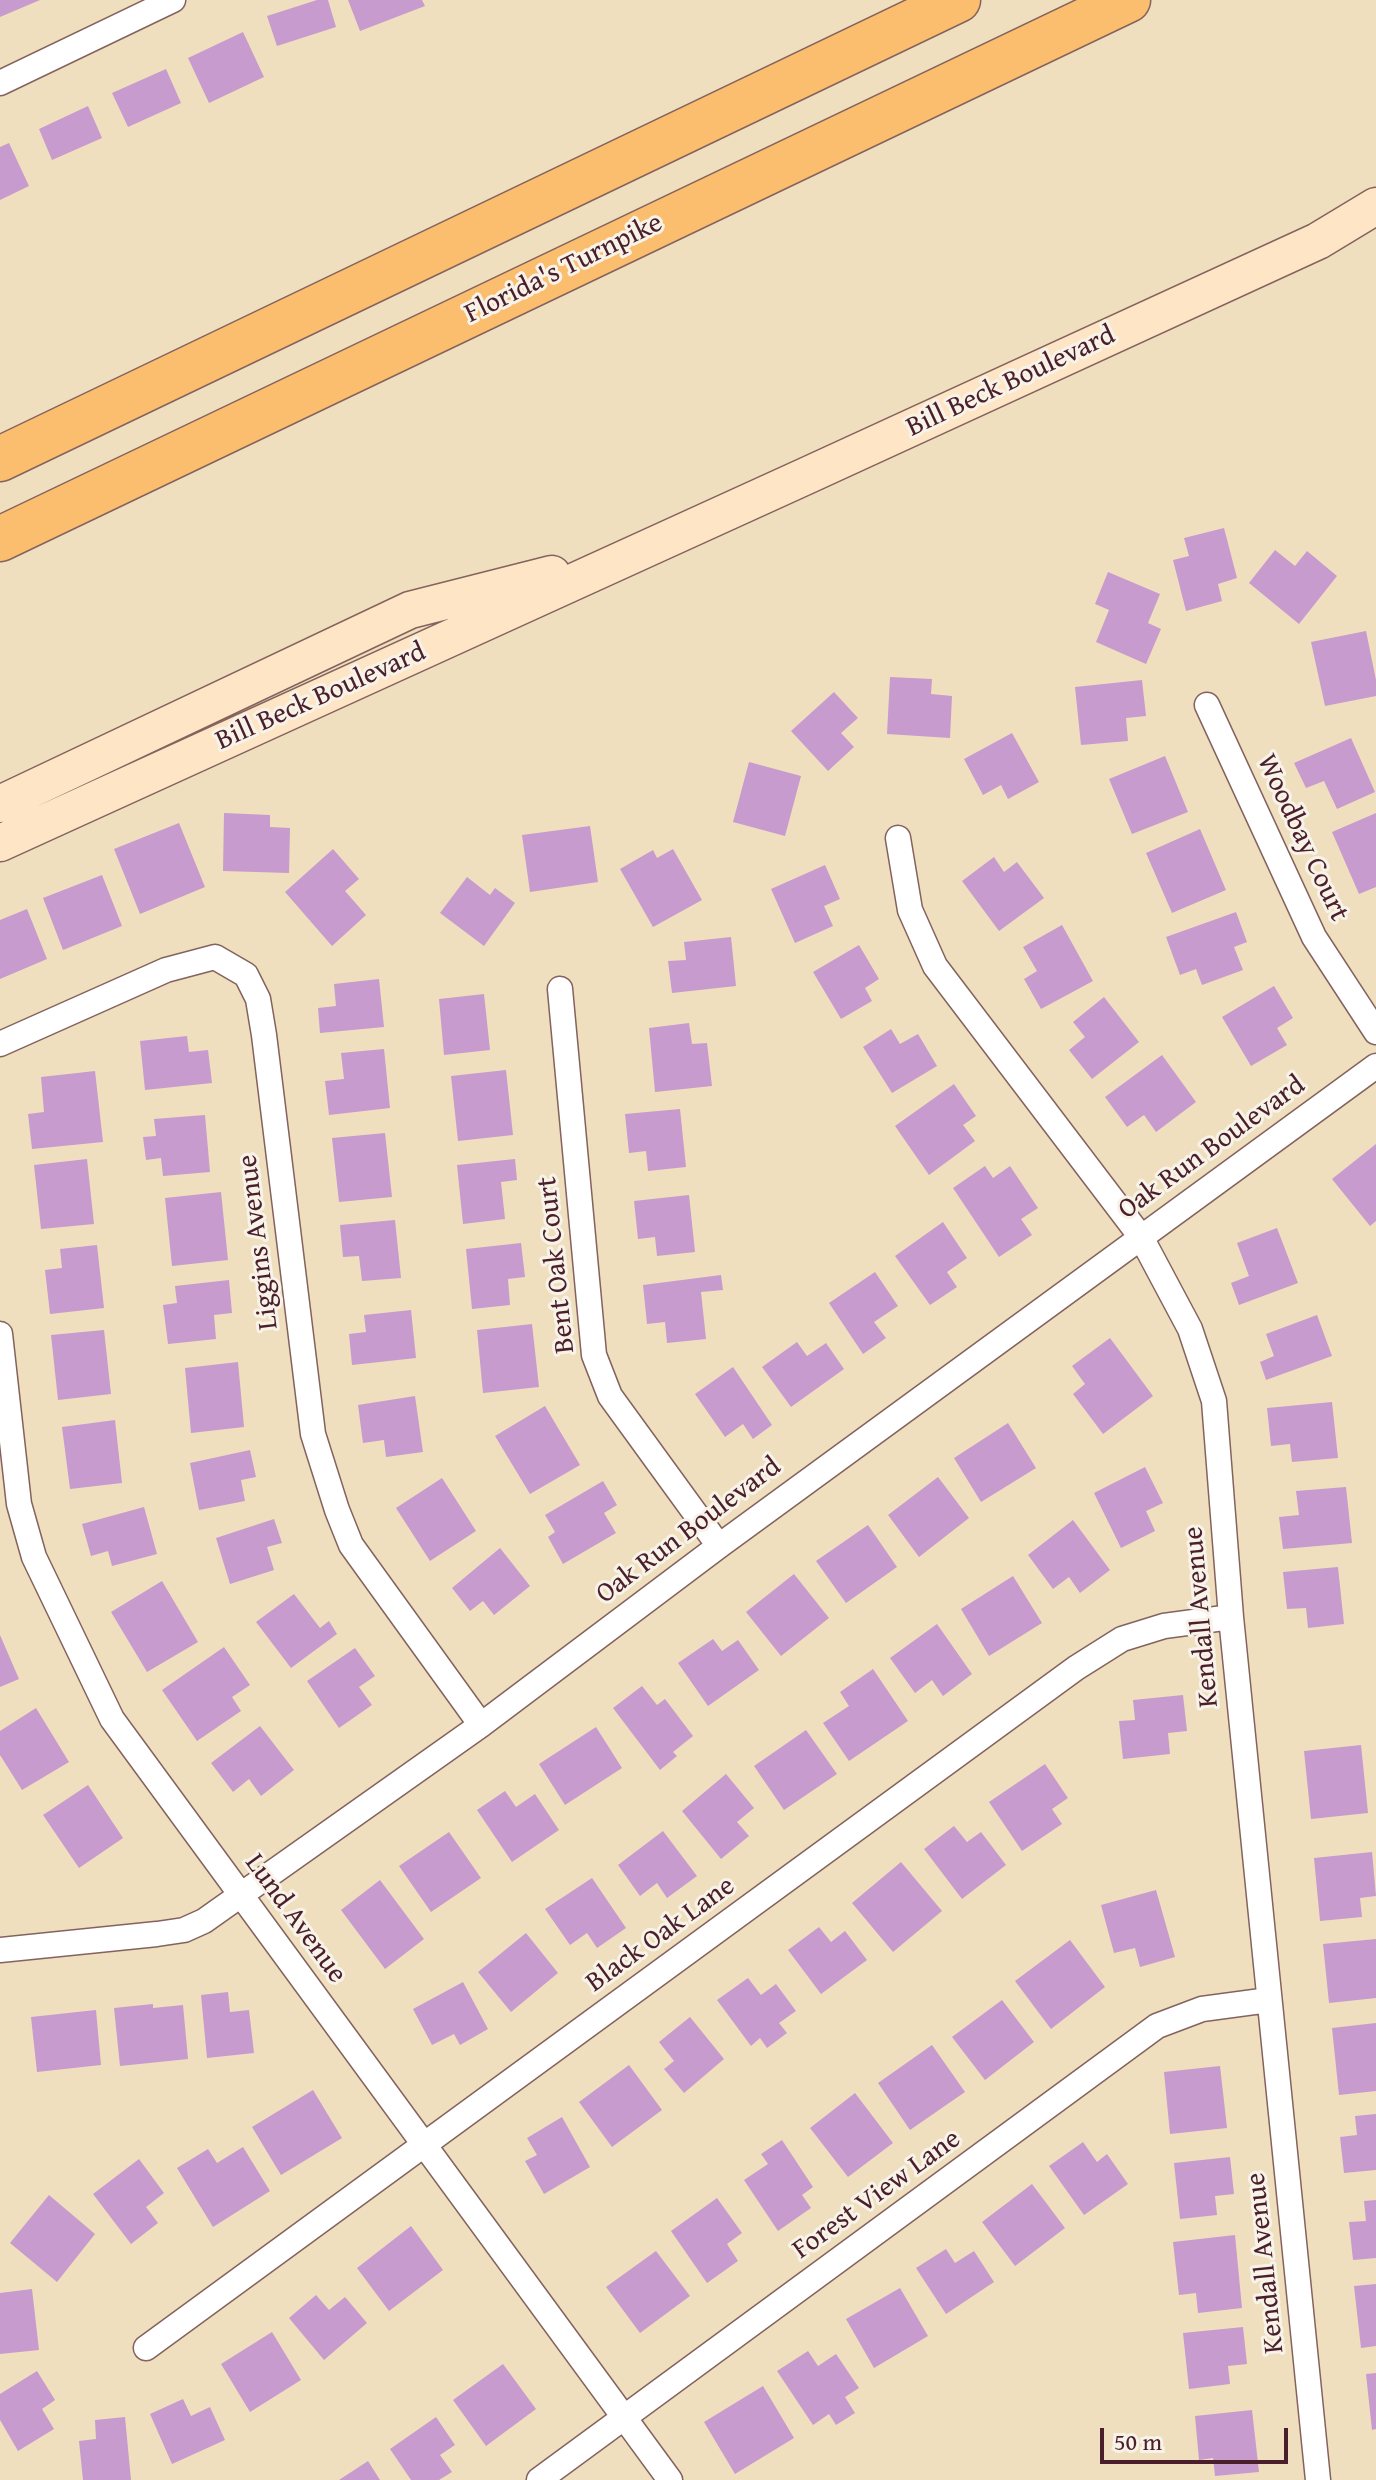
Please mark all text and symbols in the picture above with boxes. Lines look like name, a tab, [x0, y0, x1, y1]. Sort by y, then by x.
street label: Florida's Turnpike	[460, 207, 668, 331]
street label: Bill Beck Boulevard	[901, 319, 1121, 445]
street label: Bill Beck Boulevard	[211, 636, 431, 758]
street label: Woodbay Court	[1249, 749, 1355, 927]
street label: Oak Run Boulevard	[1112, 1069, 1312, 1227]
street label: Liggins Avenue	[232, 1152, 286, 1332]
street label: Bent Oak Court	[531, 1175, 583, 1355]
street label: Oak Run Boulevard	[590, 1451, 788, 1611]
street label: Kendall Avenue	[1177, 1525, 1227, 1709]
street label: Lund Avenue	[237, 1848, 353, 1990]
street label: Black Oak Lane	[580, 1870, 742, 2000]
street label: Forest View Lane	[786, 2123, 968, 2267]
street label: Kendall Avenue	[1240, 2171, 1292, 2355]
scale bar	[1104, 2412, 1292, 2462]
text: 50 m	[1114, 2424, 1162, 2459]

